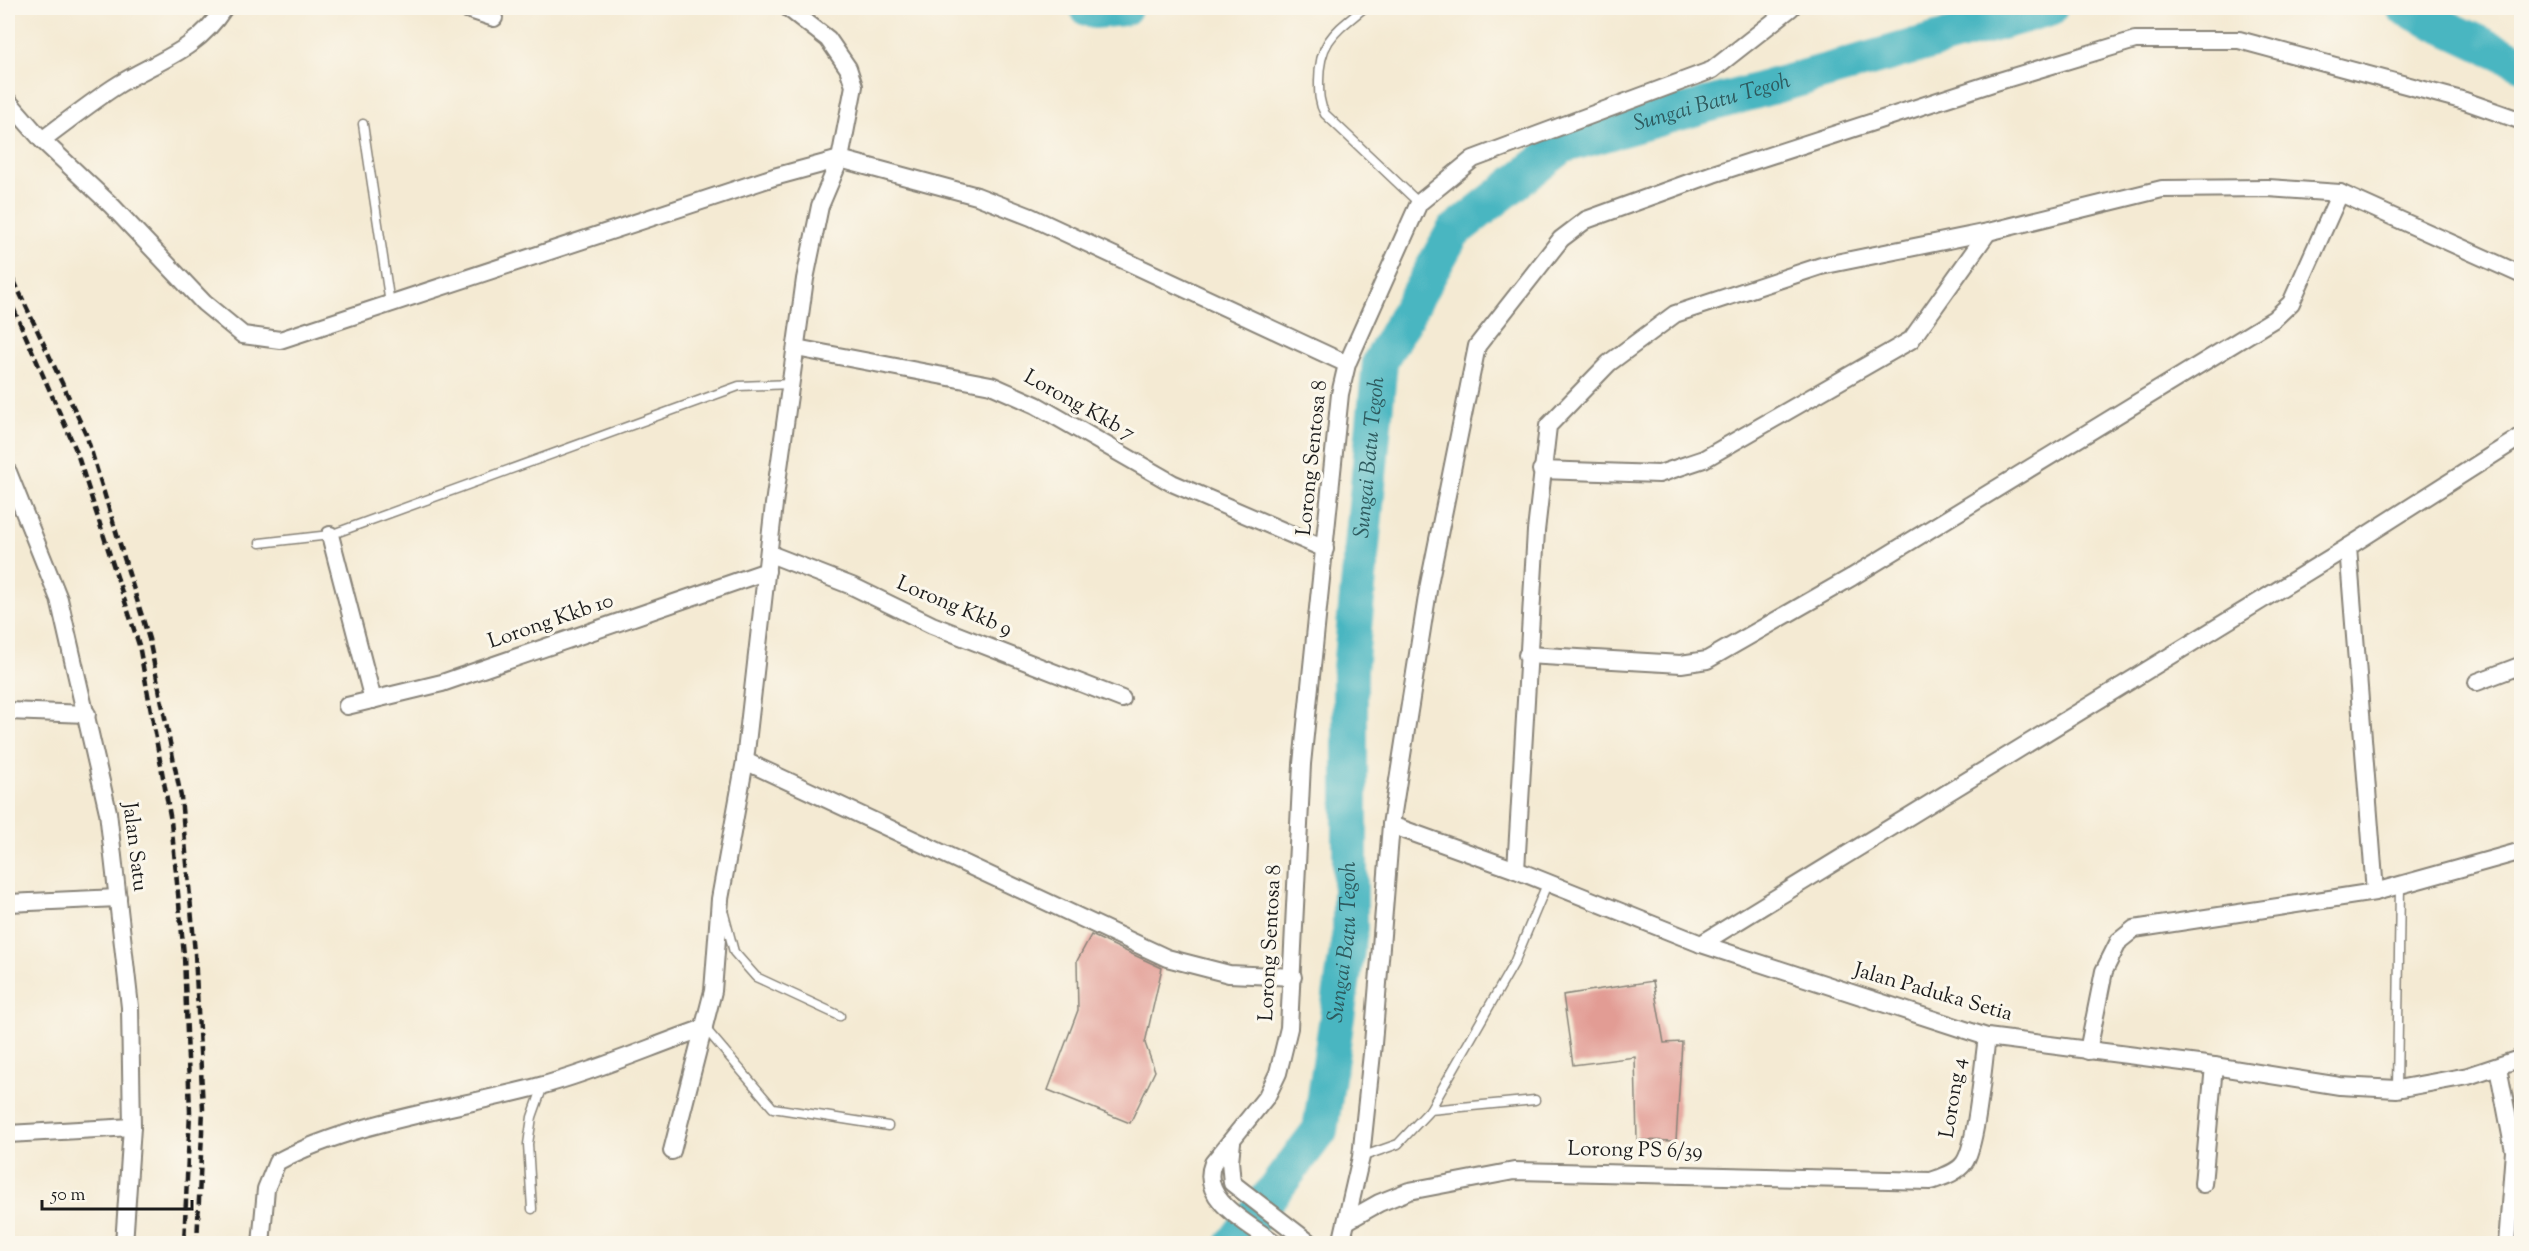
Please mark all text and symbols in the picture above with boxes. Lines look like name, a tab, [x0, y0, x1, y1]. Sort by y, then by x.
water label: Sungai Batu Tegoh	[1630, 66, 1794, 141]
street label: Lorong Kkb 7	[1018, 363, 1141, 449]
water label: Sungai Batu Tegoh	[1347, 375, 1394, 540]
street label: Lorong Sentosa 8	[1290, 379, 1336, 537]
street label: Lorong Kkb 9	[892, 569, 1016, 645]
street label: Lorong Kkb 10	[484, 587, 618, 657]
street label: Jalan Satu	[114, 800, 154, 893]
water label: Sungai Batu Tegoh	[1320, 862, 1366, 1025]
street label: Lorong Sentosa 8	[1252, 864, 1290, 1022]
street label: Jalan Paduka Setia	[1849, 956, 2016, 1030]
street label: Lorong 4	[1933, 1056, 1975, 1140]
street label: Lorong PS 6/39	[1567, 1135, 1703, 1167]
scale bar	[42, 1173, 192, 1211]
text: 50 m	[50, 1183, 86, 1209]

